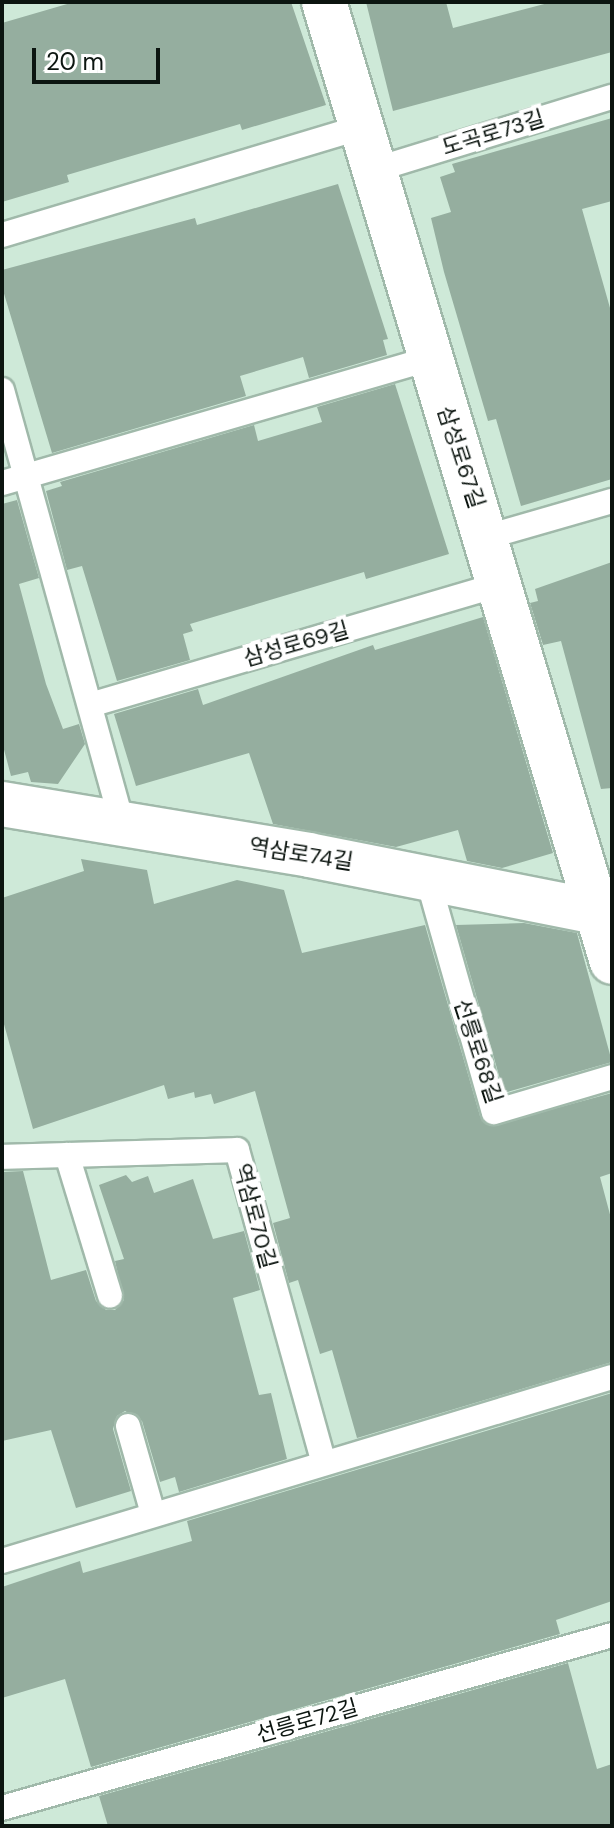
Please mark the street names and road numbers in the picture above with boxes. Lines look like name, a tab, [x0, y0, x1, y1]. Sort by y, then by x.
street label: 도곡로73길	[439, 105, 547, 161]
street label: 삼성로67길	[432, 403, 490, 511]
street label: 삼성로69길	[240, 616, 352, 672]
street label: 역삼로74길	[247, 833, 355, 875]
street label: 선릉로68길	[449, 995, 507, 1107]
street label: 역삼로70길	[228, 1161, 282, 1271]
street label: 선릉로72길	[253, 1694, 361, 1748]

